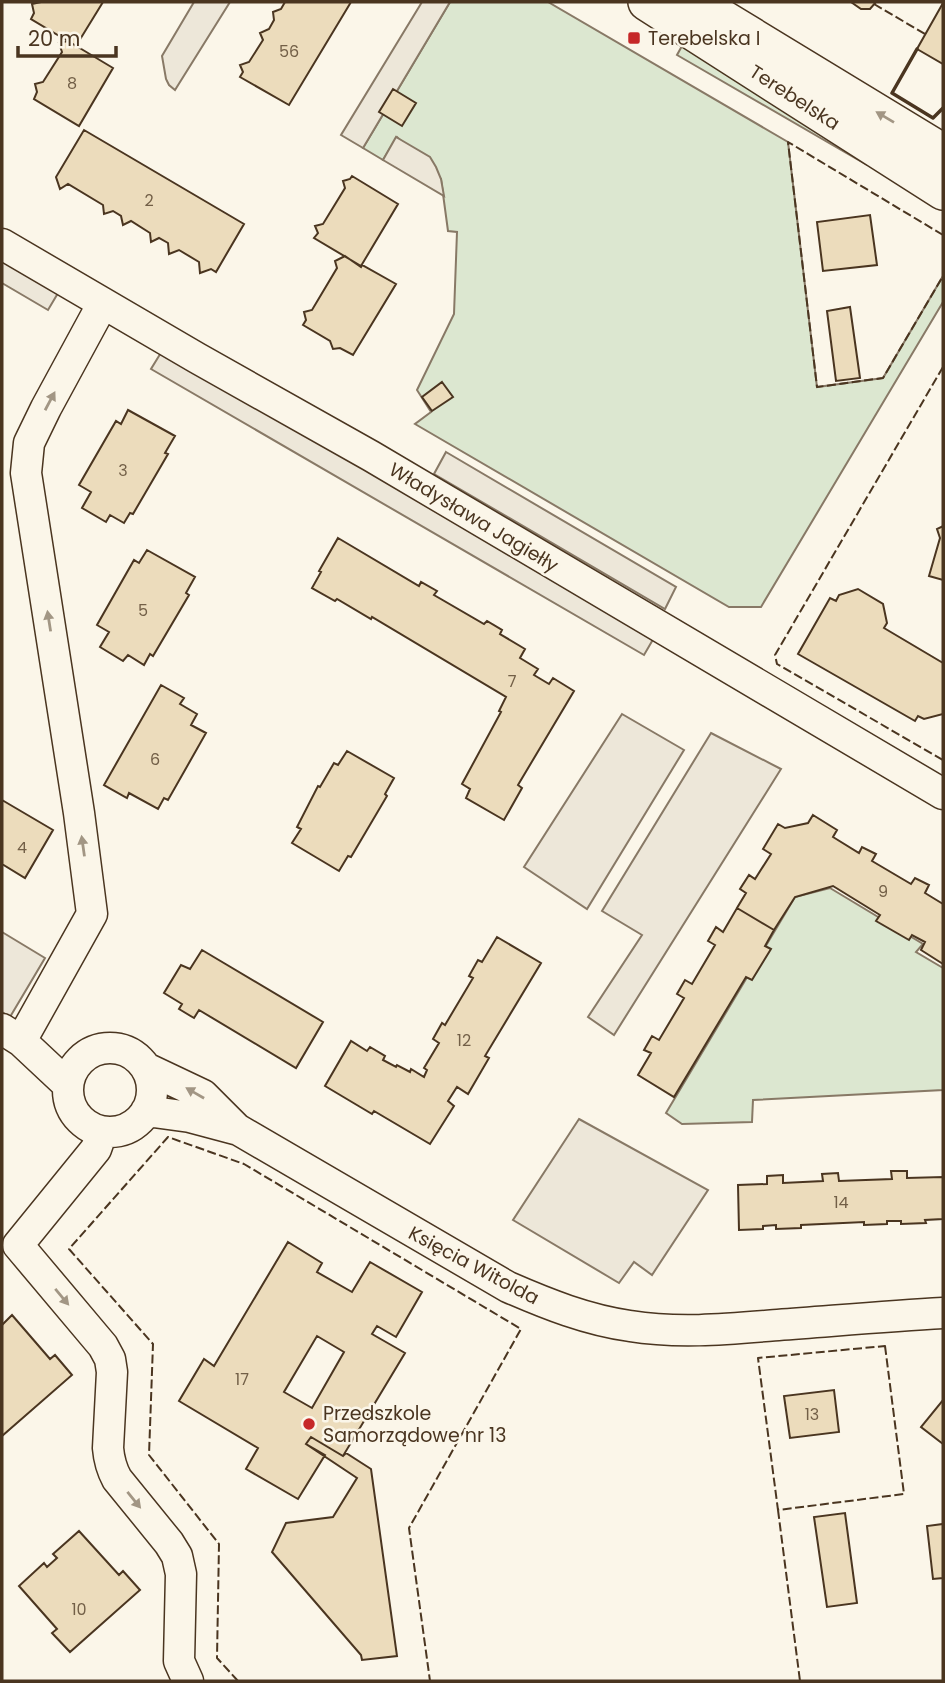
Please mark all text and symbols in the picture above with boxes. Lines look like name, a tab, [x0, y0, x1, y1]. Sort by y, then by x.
scale bar	[18, 14, 116, 58]
text: 20 m	[28, 24, 81, 53]
place label: Terebelska I	[648, 25, 761, 52]
marker: Terebelska I	[626, 30, 642, 46]
house number: 56	[279, 40, 299, 63]
street label: Terebelska	[744, 58, 845, 137]
house number: 8	[67, 72, 77, 95]
one-way arrow	[876, 111, 895, 123]
house number: 2	[144, 189, 154, 212]
one-way arrow	[44, 391, 56, 410]
street label: Władysława Jagiełły	[384, 456, 564, 579]
house number: 3	[118, 459, 128, 482]
house number: 5	[138, 599, 148, 622]
one-way arrow	[43, 610, 54, 632]
house number: 7	[508, 670, 517, 693]
house number: 6	[150, 748, 160, 771]
one-way arrow	[78, 835, 89, 857]
house number: 4	[17, 836, 27, 859]
house number: 9	[878, 880, 888, 903]
house number: 12	[457, 1029, 471, 1052]
one-way arrow	[186, 1087, 205, 1099]
house number: 14	[833, 1191, 849, 1214]
street label: Księcia Witolda	[404, 1220, 544, 1311]
one-way arrow	[54, 1288, 70, 1306]
house number: 17	[235, 1368, 249, 1391]
place label: Przedszkole Samorządowe nr 13	[323, 1400, 506, 1449]
house number: 13	[805, 1403, 819, 1426]
marker: Przedszkole Samorządowe nr 13	[301, 1416, 317, 1432]
one-way arrow	[126, 1491, 141, 1508]
house number: 10	[71, 1598, 87, 1621]

